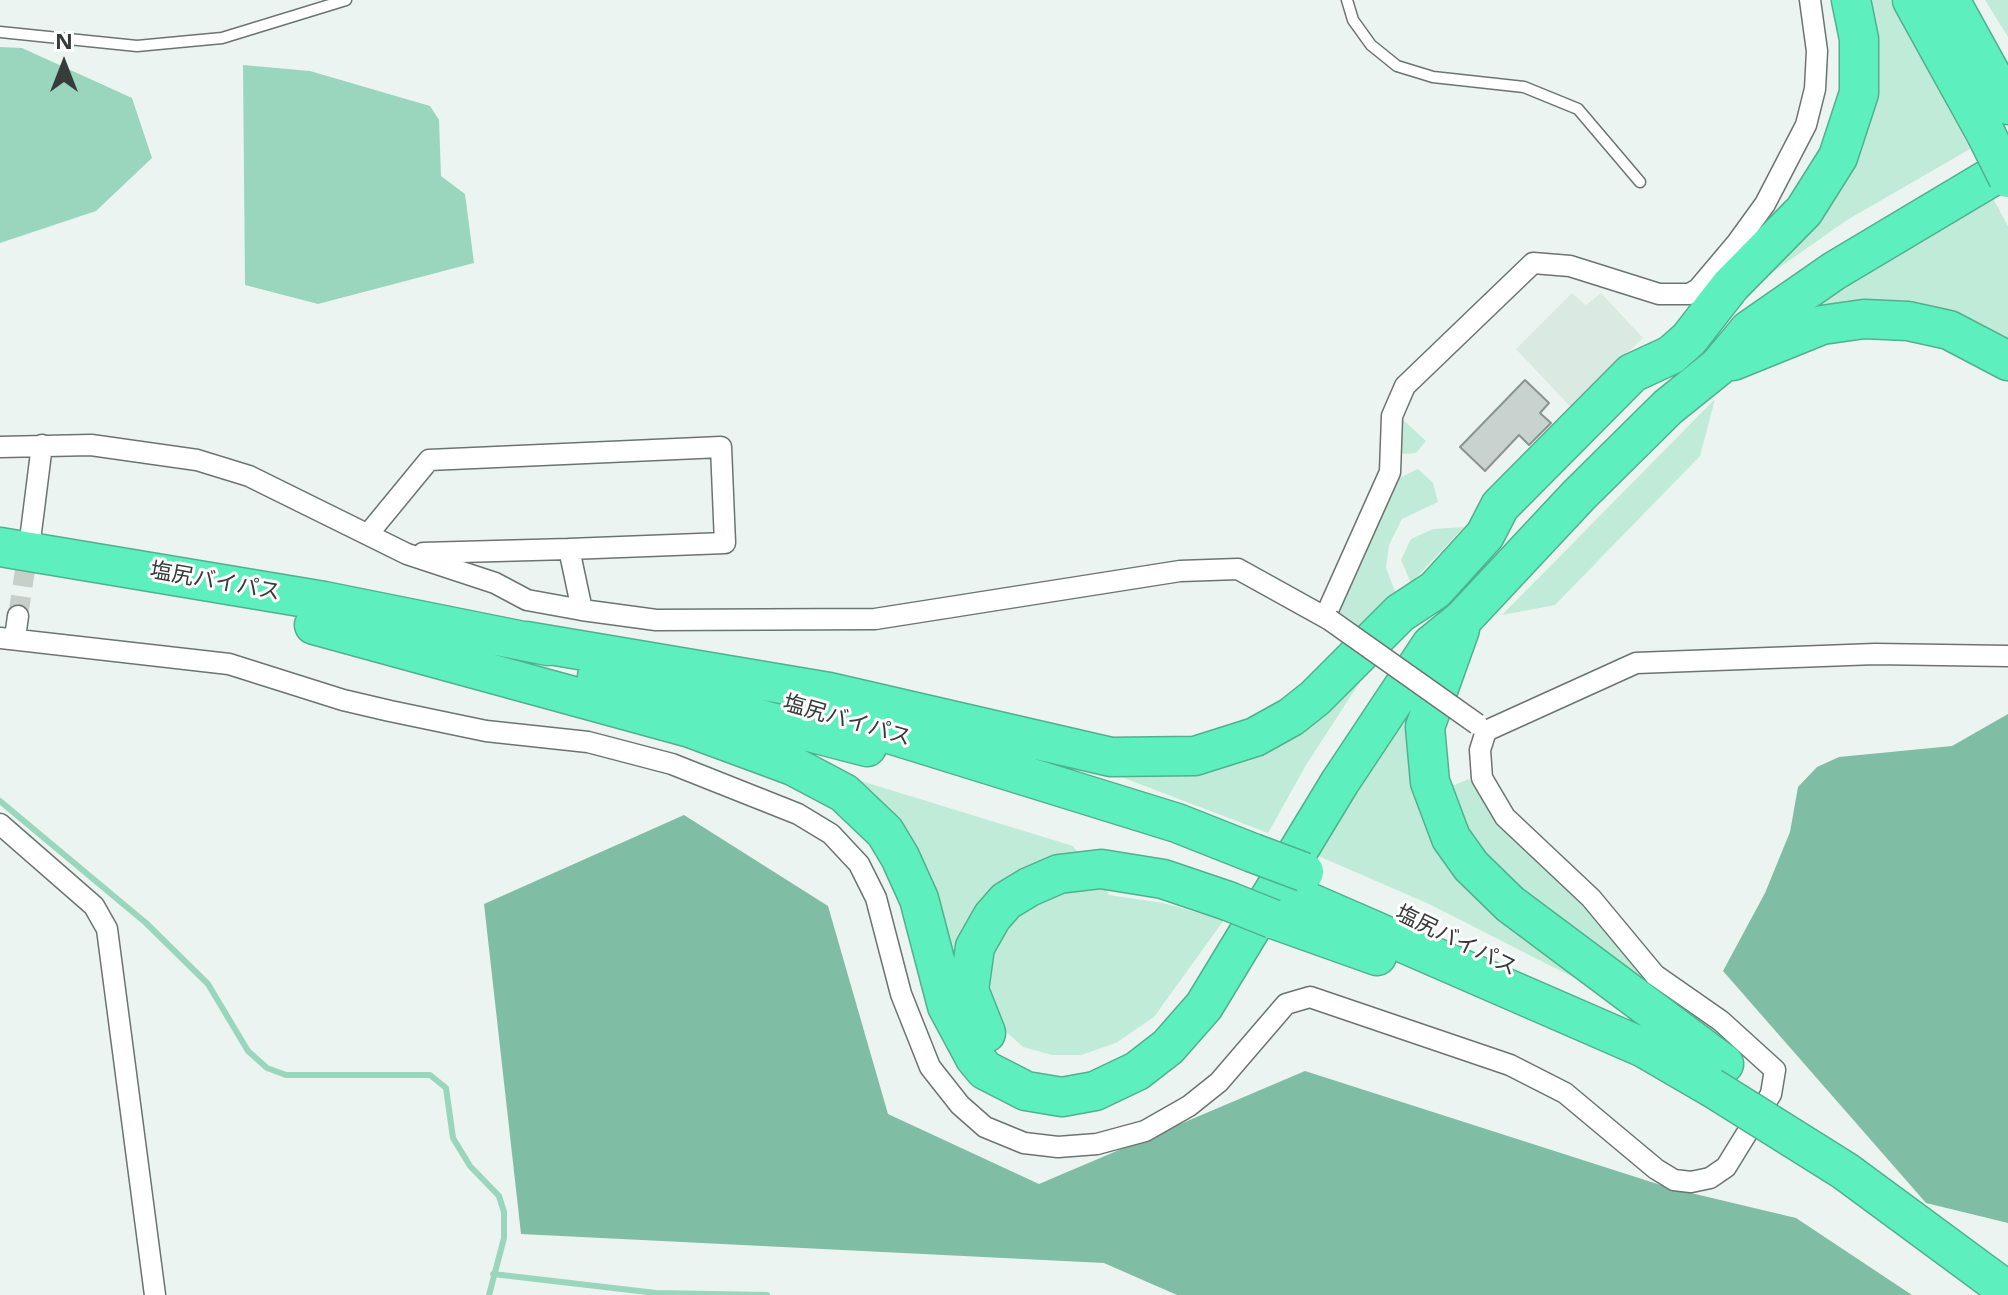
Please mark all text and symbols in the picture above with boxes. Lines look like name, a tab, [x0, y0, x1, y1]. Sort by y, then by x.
north arrow	[24, 24, 104, 104]
text: N	[55, 25, 73, 55]
street label: 塩尻バイパス	[148, 558, 282, 606]
street label: 塩尻バイパス	[780, 690, 914, 752]
street label: 塩尻バイパス	[1391, 900, 1521, 982]

